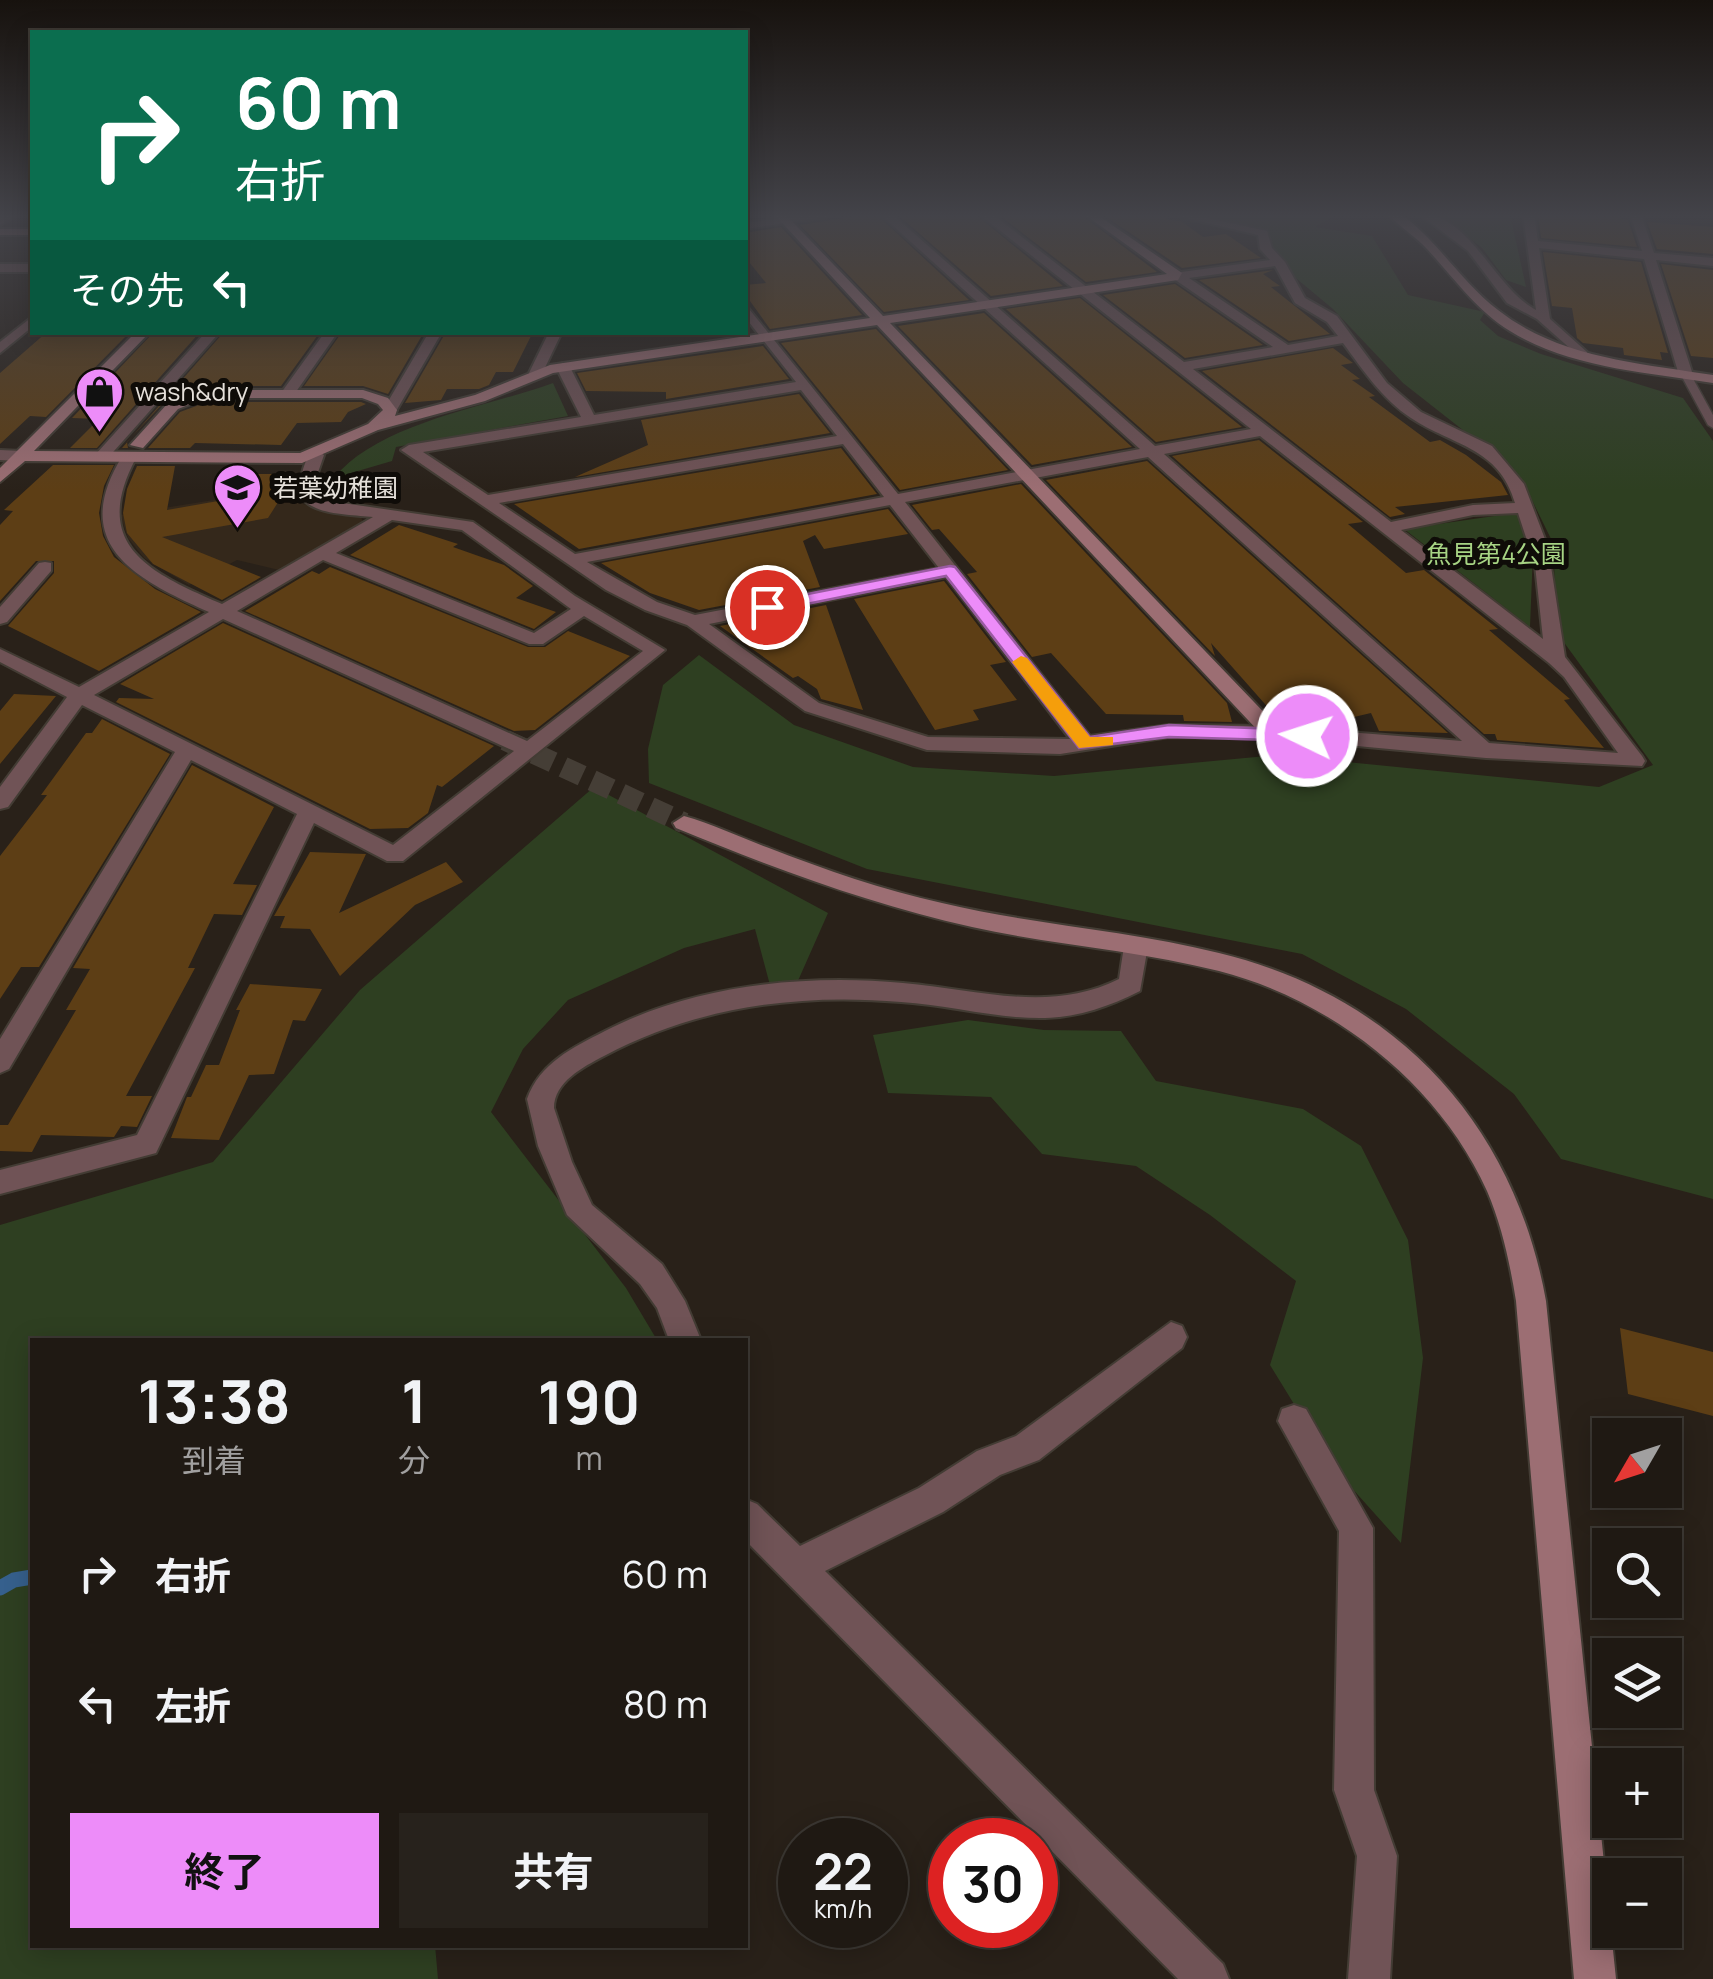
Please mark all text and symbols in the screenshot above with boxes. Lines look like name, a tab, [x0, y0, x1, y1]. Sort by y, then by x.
text: 60 m	[235, 54, 402, 150]
icon: right	[70, 70, 200, 200]
text: 右折	[235, 149, 325, 211]
icon: left	[204, 260, 259, 315]
text: その先	[70, 263, 184, 315]
shop icon: wash&dry	[74, 366, 126, 434]
place label: wash&dry	[135, 374, 248, 409]
school or university icon: 若葉幼稚園	[212, 462, 264, 530]
place label: 若葉幼稚園	[273, 470, 398, 505]
park label: 魚見第4公園	[1426, 536, 1566, 571]
pin	[725, 565, 810, 650]
icon: arrive	[740, 580, 795, 635]
position arrow	[1255, 684, 1359, 788]
text: 13:38	[137, 1359, 291, 1441]
text: 1	[401, 1359, 427, 1441]
text: 190	[538, 1360, 641, 1442]
north arrow	[1592, 1418, 1682, 1508]
map controls	[1592, 1418, 1682, 1948]
text: m	[575, 1436, 603, 1480]
text: 到着	[182, 1438, 246, 1482]
text: 分	[398, 1438, 430, 1482]
button: search	[1592, 1528, 1682, 1618]
icon: right	[70, 1546, 125, 1601]
text: 60 m	[621, 1547, 708, 1599]
text: 右折	[155, 1549, 231, 1601]
button: layers	[1592, 1638, 1682, 1728]
icon: left	[70, 1676, 125, 1731]
text: 80 m	[623, 1677, 708, 1729]
text: 左折	[155, 1679, 231, 1731]
button: +	[1592, 1748, 1682, 1838]
button: 終了	[70, 1813, 379, 1928]
button: 共有	[399, 1813, 708, 1928]
speed limit sign: 30	[928, 1818, 1058, 1948]
text: 22	[813, 1837, 873, 1905]
button: −	[1592, 1858, 1682, 1948]
text: km/h	[814, 1891, 872, 1926]

